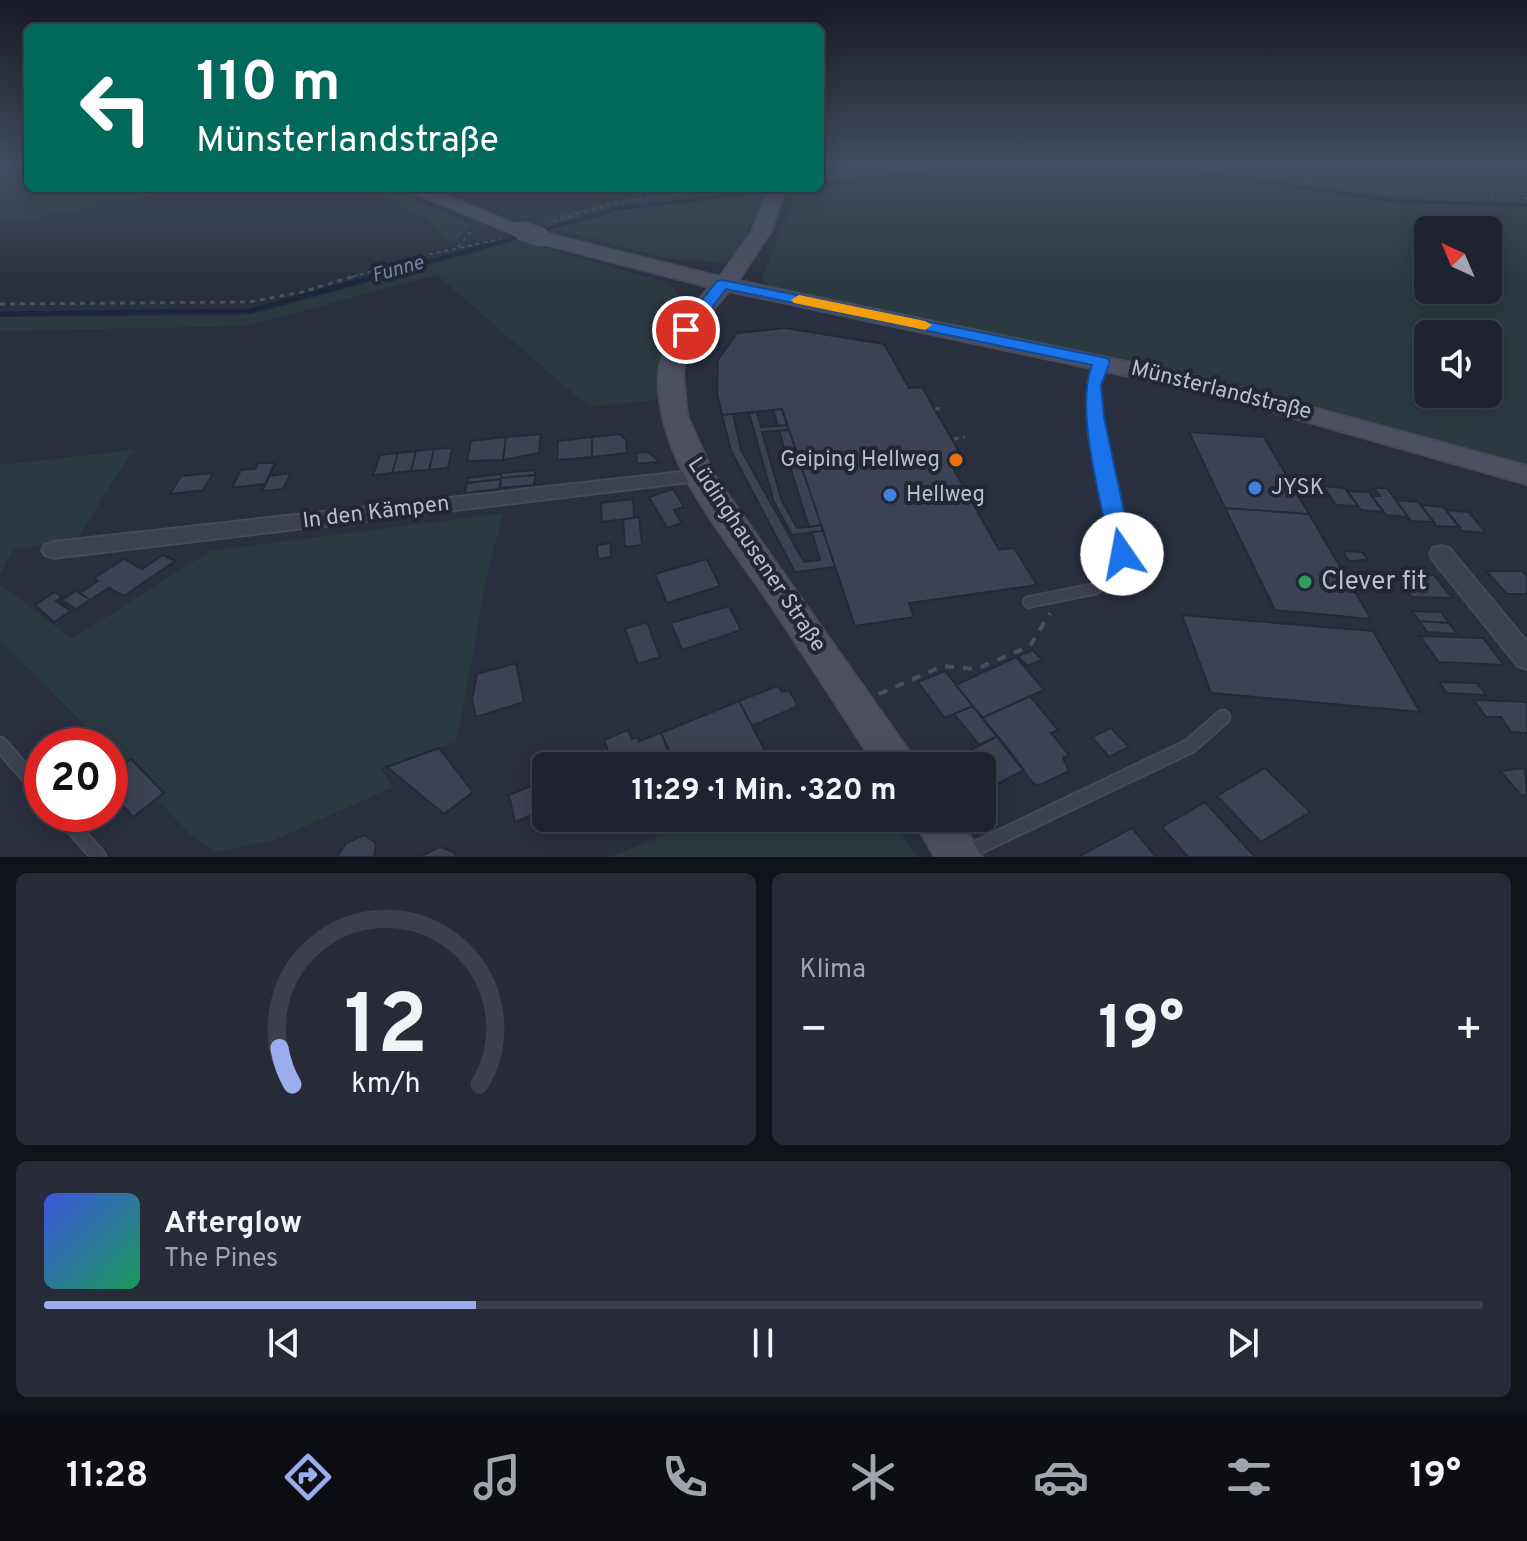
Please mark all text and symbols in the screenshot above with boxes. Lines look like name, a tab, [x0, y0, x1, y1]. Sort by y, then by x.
text: 110 m	[196, 50, 341, 120]
icon: left	[64, 56, 168, 160]
text: Münsterlandstraße	[196, 119, 499, 165]
north arrow	[1414, 216, 1502, 304]
map controls	[1414, 216, 1502, 408]
water label: Funne	[369, 250, 428, 290]
pin	[652, 296, 720, 364]
icon: arrive	[664, 308, 708, 352]
button: sound	[1414, 320, 1502, 408]
street label: Münsterlandstraße	[1128, 356, 1314, 426]
place label: Geiping Hellweg	[780, 447, 940, 474]
marker: Geiping Hellweg	[947, 451, 965, 469]
street label: Lüdinghausener Straße	[681, 453, 831, 657]
place label: JYSK	[1271, 475, 1324, 502]
marker: JYSK	[1246, 479, 1264, 497]
place label: Hellweg	[906, 482, 985, 509]
marker: Hellweg	[881, 486, 899, 504]
street label: In den Kämpen	[301, 491, 451, 535]
position arrow	[1080, 512, 1164, 596]
place label: Clever fit	[1321, 566, 1427, 599]
marker: Clever fit	[1296, 573, 1314, 591]
speed limit sign: 20	[24, 728, 128, 832]
text: 11:29 · 1 Min. · 320 m	[632, 773, 896, 810]
text: Klima	[800, 954, 866, 987]
text: 12	[344, 978, 428, 1083]
text: 19°	[1098, 994, 1184, 1070]
text: −	[800, 1004, 828, 1060]
text: +	[1455, 1004, 1483, 1060]
text: km/h	[351, 1067, 420, 1103]
text: Afterglow	[164, 1206, 302, 1243]
text: The Pines	[164, 1243, 278, 1276]
icon: previous	[262, 1321, 306, 1365]
icon: pause	[741, 1321, 785, 1365]
icon: next	[1221, 1321, 1265, 1365]
icon: directions	[280, 1449, 336, 1505]
icon: music	[469, 1449, 525, 1505]
icon: phone	[657, 1449, 713, 1505]
icon: climate	[845, 1449, 901, 1505]
icon: car	[1033, 1449, 1089, 1505]
icon: filters	[1221, 1449, 1277, 1505]
text: 11:28	[66, 1454, 148, 1500]
text: 19°	[1409, 1454, 1461, 1500]

